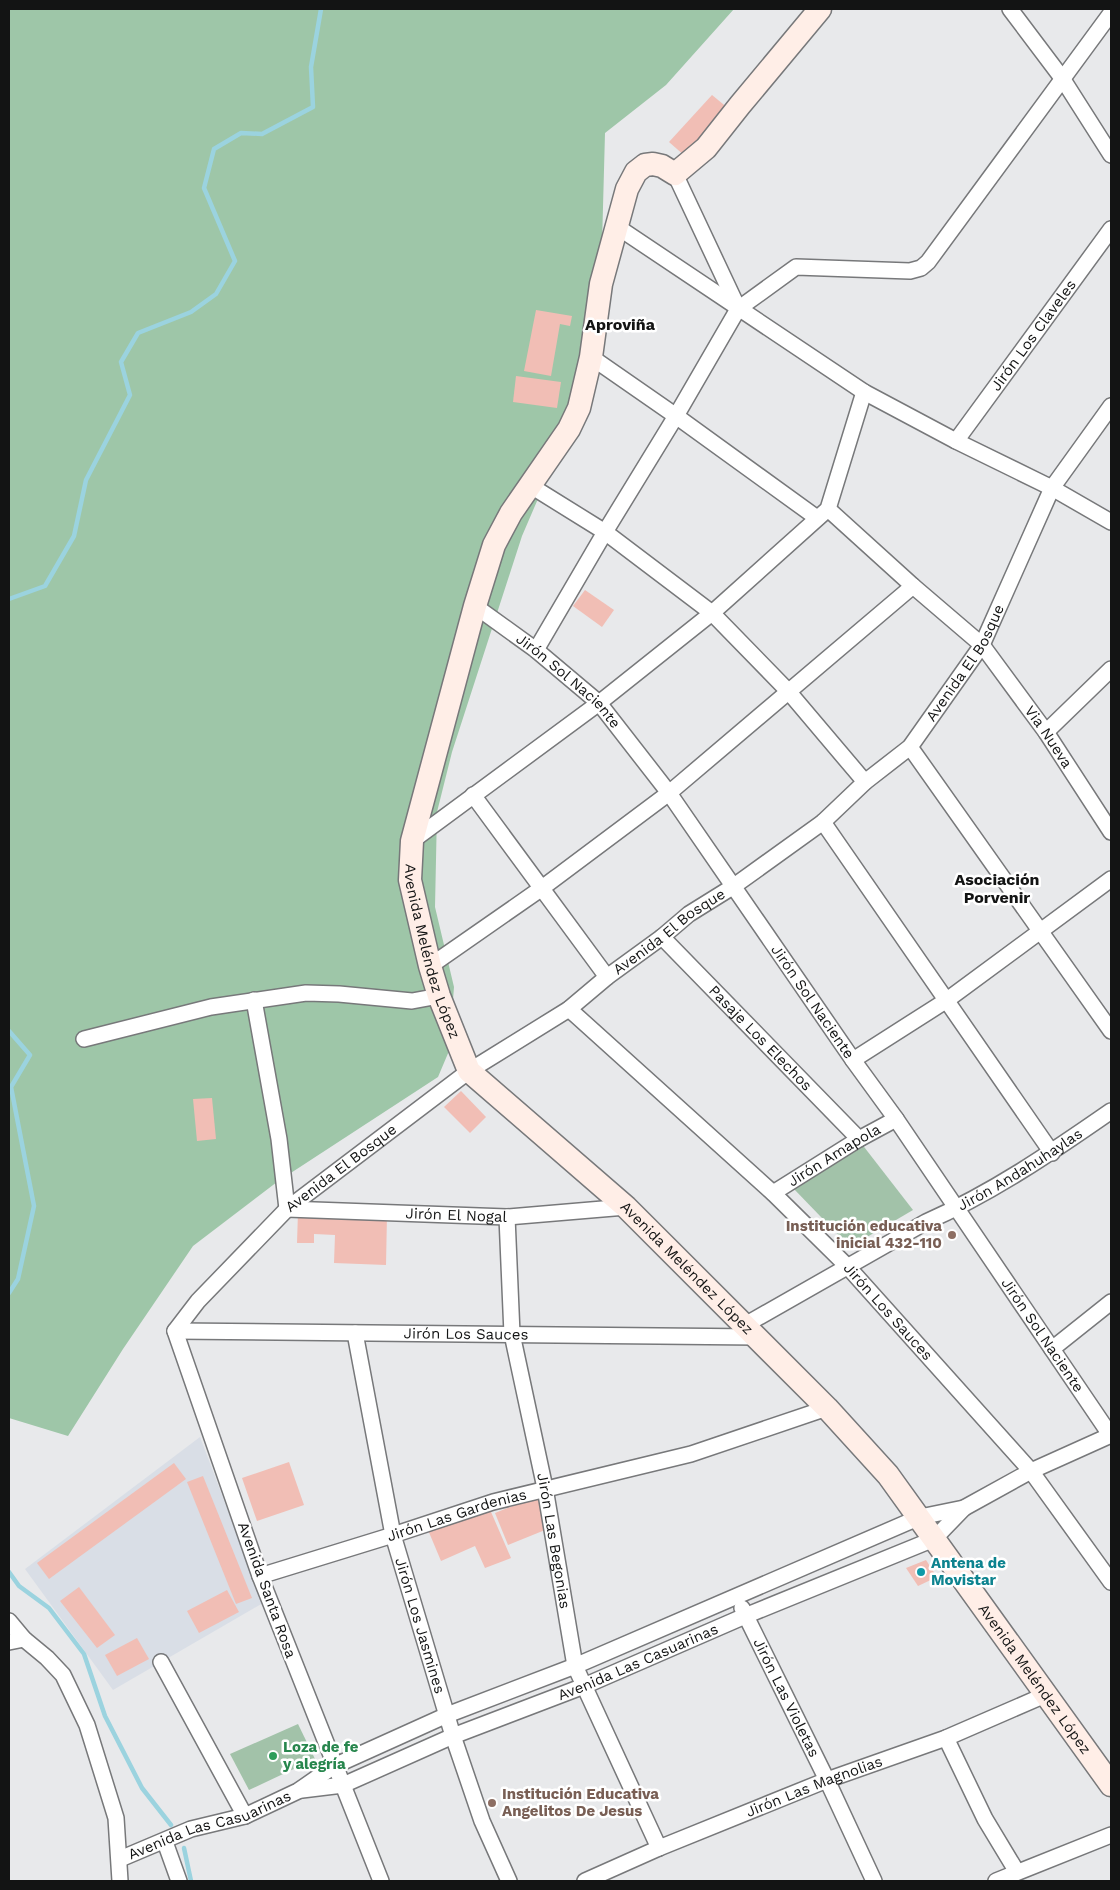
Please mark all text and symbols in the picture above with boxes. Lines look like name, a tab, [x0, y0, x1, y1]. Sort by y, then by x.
street label: Jirón Los Claveles	[987, 276, 1080, 394]
district label: Aproviña	[585, 315, 656, 334]
street label: Avenida El Bosque	[922, 602, 1008, 725]
street label: Jirón Sol Naciente	[513, 630, 624, 732]
street label: Via Nueva	[1021, 702, 1076, 772]
street label: Avenida Meléndez López	[401, 863, 464, 1041]
district label: Asociación Porvenir	[954, 870, 1040, 907]
street label: Avenida El Bosque	[610, 885, 728, 979]
street label: Jirón Sol Naciente	[767, 941, 858, 1062]
street label: Pasaje Los Elechos	[705, 982, 816, 1094]
street label: Avenida El Bosque	[282, 1120, 400, 1216]
street label: Jirón Amapola	[785, 1120, 884, 1190]
street label: Jirón Andahuhaylas	[955, 1124, 1086, 1214]
street label: Avenida Meléndez López	[617, 1198, 757, 1338]
street label: Jirón El Nogal	[405, 1204, 508, 1226]
place label: Institución educativa inicial 432-110	[786, 1217, 942, 1252]
marker: Institución educativa inicial 432-110	[946, 1229, 958, 1241]
street label: Jirón Los Sauces	[840, 1259, 936, 1364]
street label: Jirón Sol Naciente	[997, 1275, 1088, 1396]
street label: Jirón Los Sauces	[404, 1324, 529, 1344]
street label: Jirón Las Begonias	[533, 1471, 574, 1610]
street label: Jirón Las Gardenias	[385, 1485, 528, 1545]
street label: Avenida Santa Rosa	[234, 1519, 300, 1661]
place label: Antena de Movistar	[931, 1554, 1006, 1589]
street label: Jirón Los Jasmines	[391, 1555, 449, 1696]
marker: Antena de Movistar	[915, 1566, 927, 1578]
street label: Avenida Meléndez López	[975, 1600, 1095, 1758]
street label: Avenida Las Casuarinas	[555, 1620, 721, 1704]
street label: Jirón Las Violetas	[749, 1635, 823, 1760]
place label: Loza de fe y alegría	[282, 1738, 359, 1773]
marker: Loza de fe y alegría	[267, 1750, 279, 1762]
street label: Jirón Las Magnolias	[743, 1752, 885, 1821]
place label: Institución Educativa Angelitos De Jesus	[502, 1785, 659, 1820]
street label: Avenida Las Casuarinas	[125, 1787, 294, 1864]
marker: Institución Educativa Angelitos De Jesus	[486, 1797, 498, 1809]

